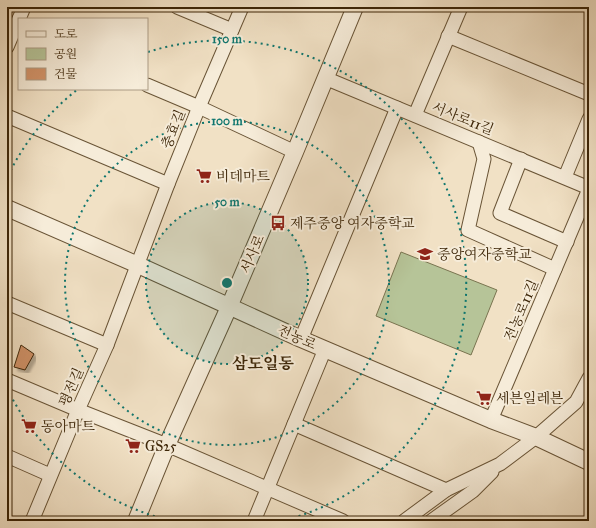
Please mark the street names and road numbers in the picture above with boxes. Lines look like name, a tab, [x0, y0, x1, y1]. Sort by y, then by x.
street label: 서사로11길	[429, 98, 496, 139]
street label: 충효길	[158, 107, 189, 151]
street label: 서사로	[237, 232, 268, 276]
street label: 전농로11길	[501, 277, 542, 344]
street label: 전농로	[275, 321, 319, 354]
street label: 평전길	[55, 365, 87, 409]

